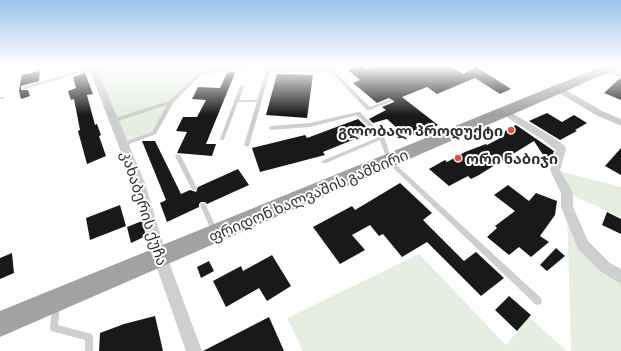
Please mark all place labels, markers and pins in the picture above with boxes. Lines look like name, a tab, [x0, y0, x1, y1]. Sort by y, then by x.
place label: გლობალ პროდუქტი	[338, 121, 503, 140]
marker: გლობალ პროდუქტი	[506, 125, 516, 135]
place label: ორი ნაბიჯი	[466, 149, 558, 168]
marker: ორი ნაბიჯი	[453, 153, 463, 163]

